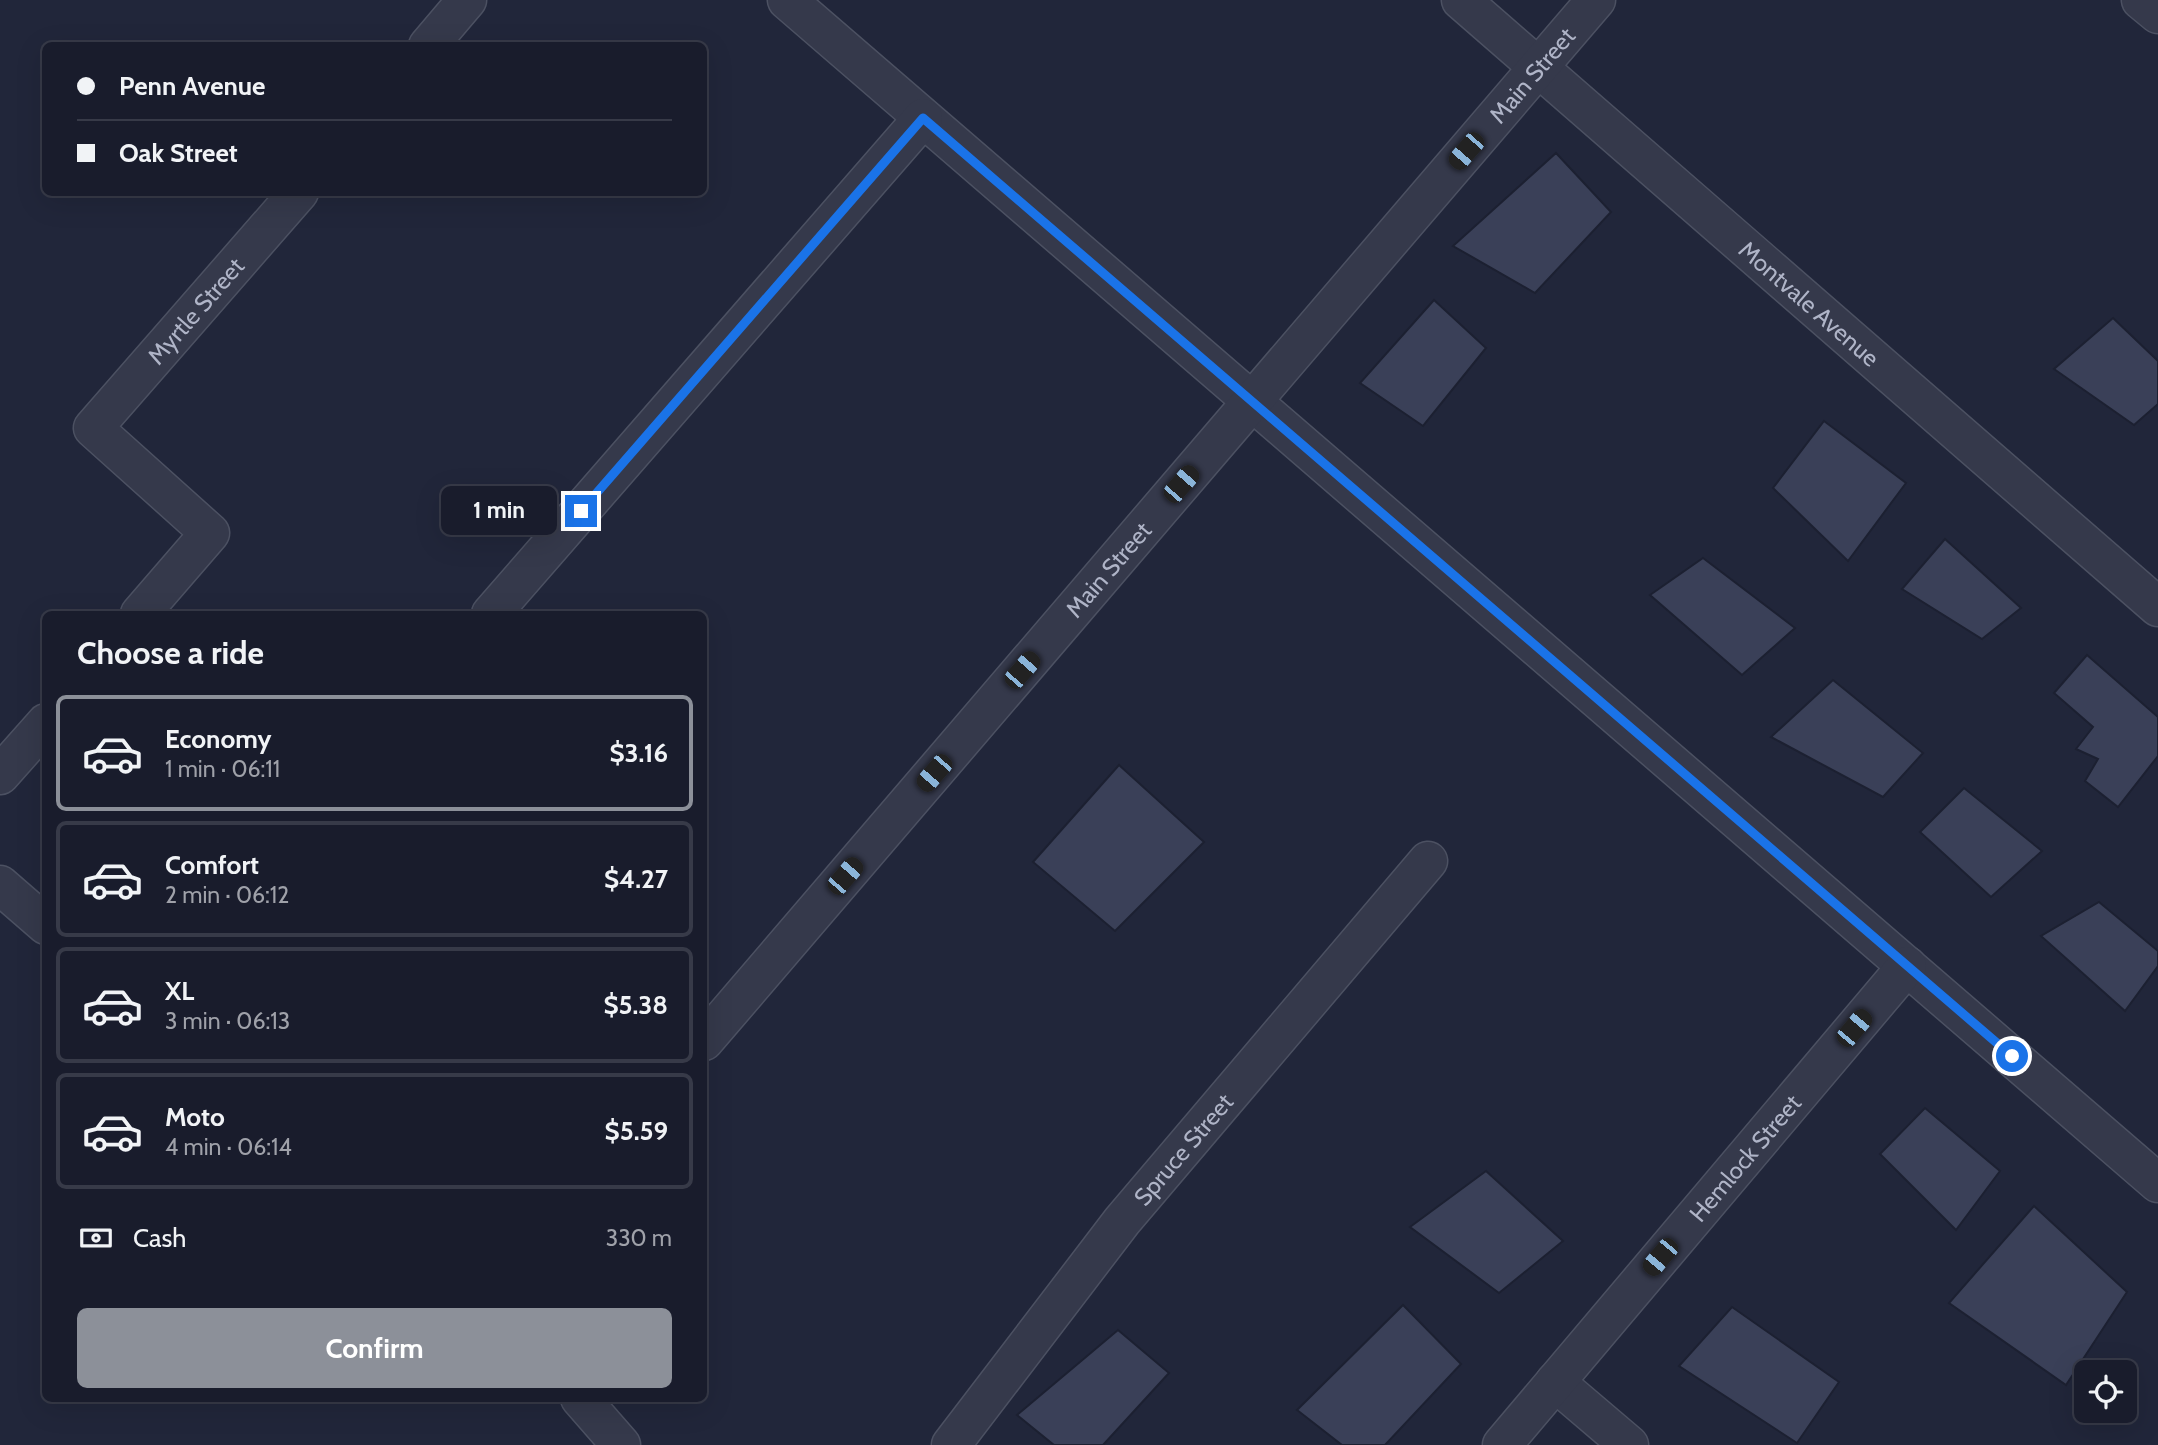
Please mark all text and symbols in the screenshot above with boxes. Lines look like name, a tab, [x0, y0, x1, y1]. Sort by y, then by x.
street label: Main Street	[1483, 21, 1581, 129]
text: Penn Avenue	[119, 70, 266, 102]
car	[1445, 128, 1488, 174]
text: Oak Street	[119, 137, 238, 169]
street label: Montvale Avenue	[1733, 235, 1885, 372]
street label: Myrtle Street	[141, 252, 250, 370]
car	[1160, 461, 1203, 507]
callout: 1 min	[441, 486, 556, 536]
route end	[565, 495, 597, 527]
text: 1 min	[473, 496, 525, 524]
street label: Main Street	[1059, 516, 1157, 623]
text: Choose a ride	[77, 633, 264, 672]
car	[1001, 647, 1044, 693]
icon: car	[81, 722, 144, 785]
text: Economy	[165, 723, 271, 755]
text: $3.16	[609, 737, 668, 769]
car	[913, 750, 956, 796]
text: 1 min · 06:11	[165, 755, 280, 783]
icon: car	[81, 848, 144, 911]
text: Comfort	[165, 849, 259, 881]
car	[824, 853, 867, 899]
text: $4.27	[604, 863, 668, 895]
text: 2 min · 06:12	[165, 881, 289, 909]
icon: car	[81, 974, 144, 1037]
text: XL	[165, 975, 194, 1007]
text: $5.38	[603, 989, 668, 1021]
car	[1833, 1005, 1876, 1051]
text: 3 min · 06:13	[165, 1007, 290, 1035]
route start	[1996, 1040, 2028, 1072]
street label: Spruce Street	[1127, 1087, 1239, 1211]
street label: Hemlock Street	[1683, 1088, 1807, 1227]
icon: car	[81, 1100, 144, 1163]
text: Moto	[165, 1101, 225, 1133]
text: $5.59	[605, 1115, 668, 1147]
text: 4 min · 06:14	[165, 1133, 292, 1161]
icon: cash	[77, 1219, 115, 1257]
text: Cash	[133, 1222, 186, 1254]
text: 330 m	[606, 1224, 672, 1252]
car	[1639, 1234, 1682, 1280]
button: Confirm	[77, 1308, 672, 1388]
map controls	[2074, 1360, 2137, 1423]
button: locate	[2074, 1360, 2137, 1423]

